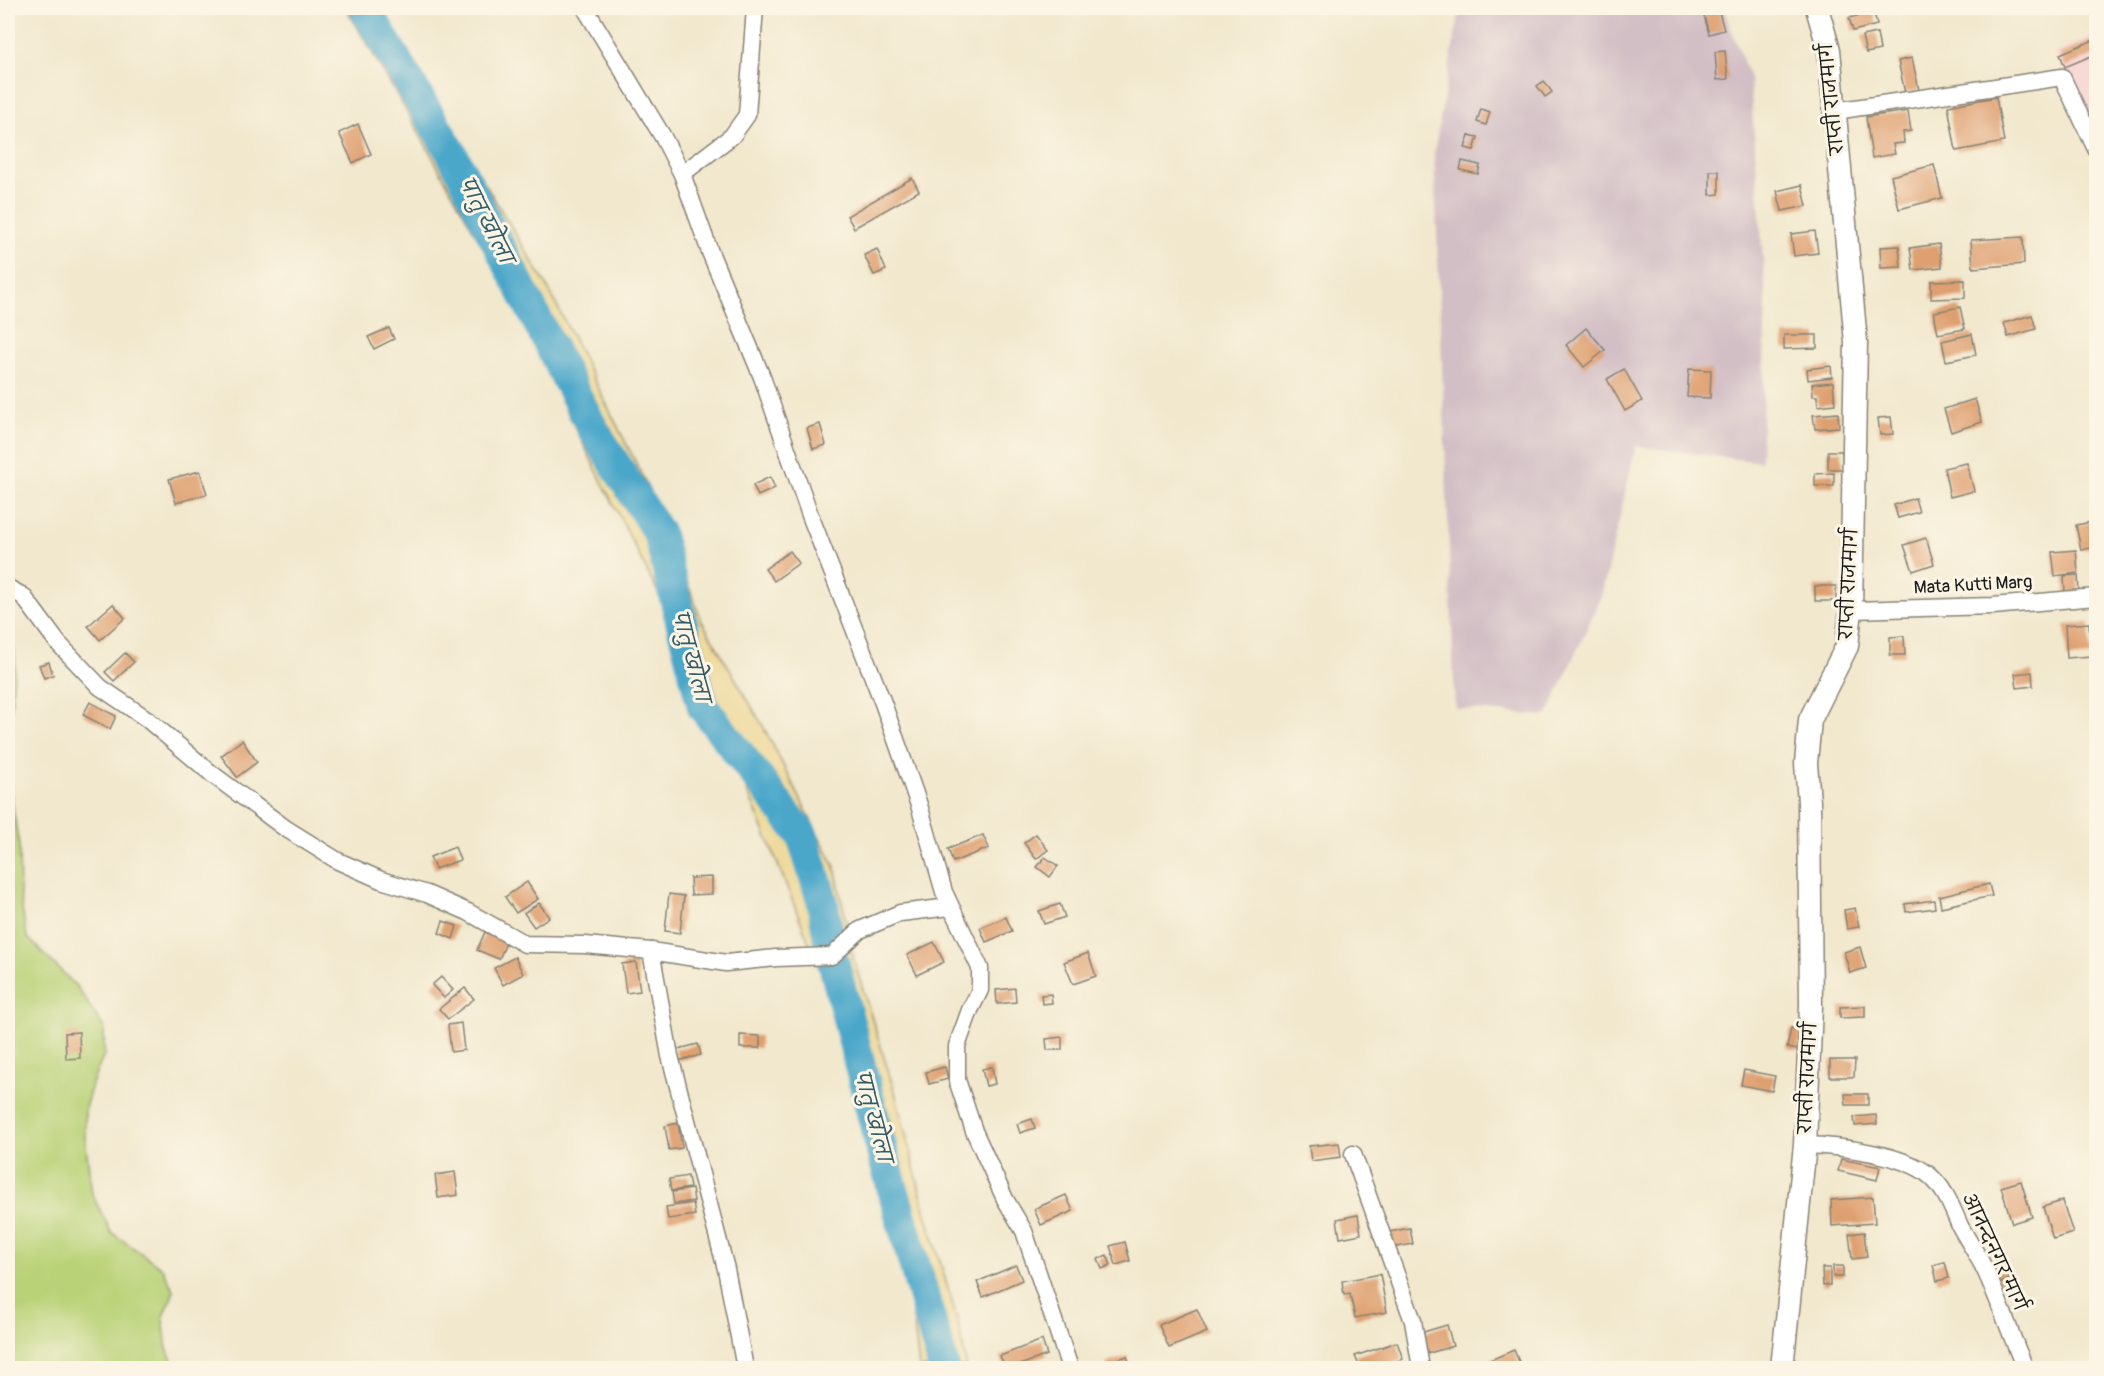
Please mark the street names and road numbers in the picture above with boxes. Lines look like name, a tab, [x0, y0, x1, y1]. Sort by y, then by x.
street label: राप्ती राजमार्ग	[1812, 41, 1849, 157]
street label: राप्ती राजमार्ग	[1832, 526, 1863, 641]
street label: Mata Kutti Marg	[1913, 570, 2033, 600]
street label: राप्ती राजमार्ग	[1791, 1020, 1822, 1135]
street label: आनन्दनगर मार्ग	[1957, 1188, 2035, 1316]

